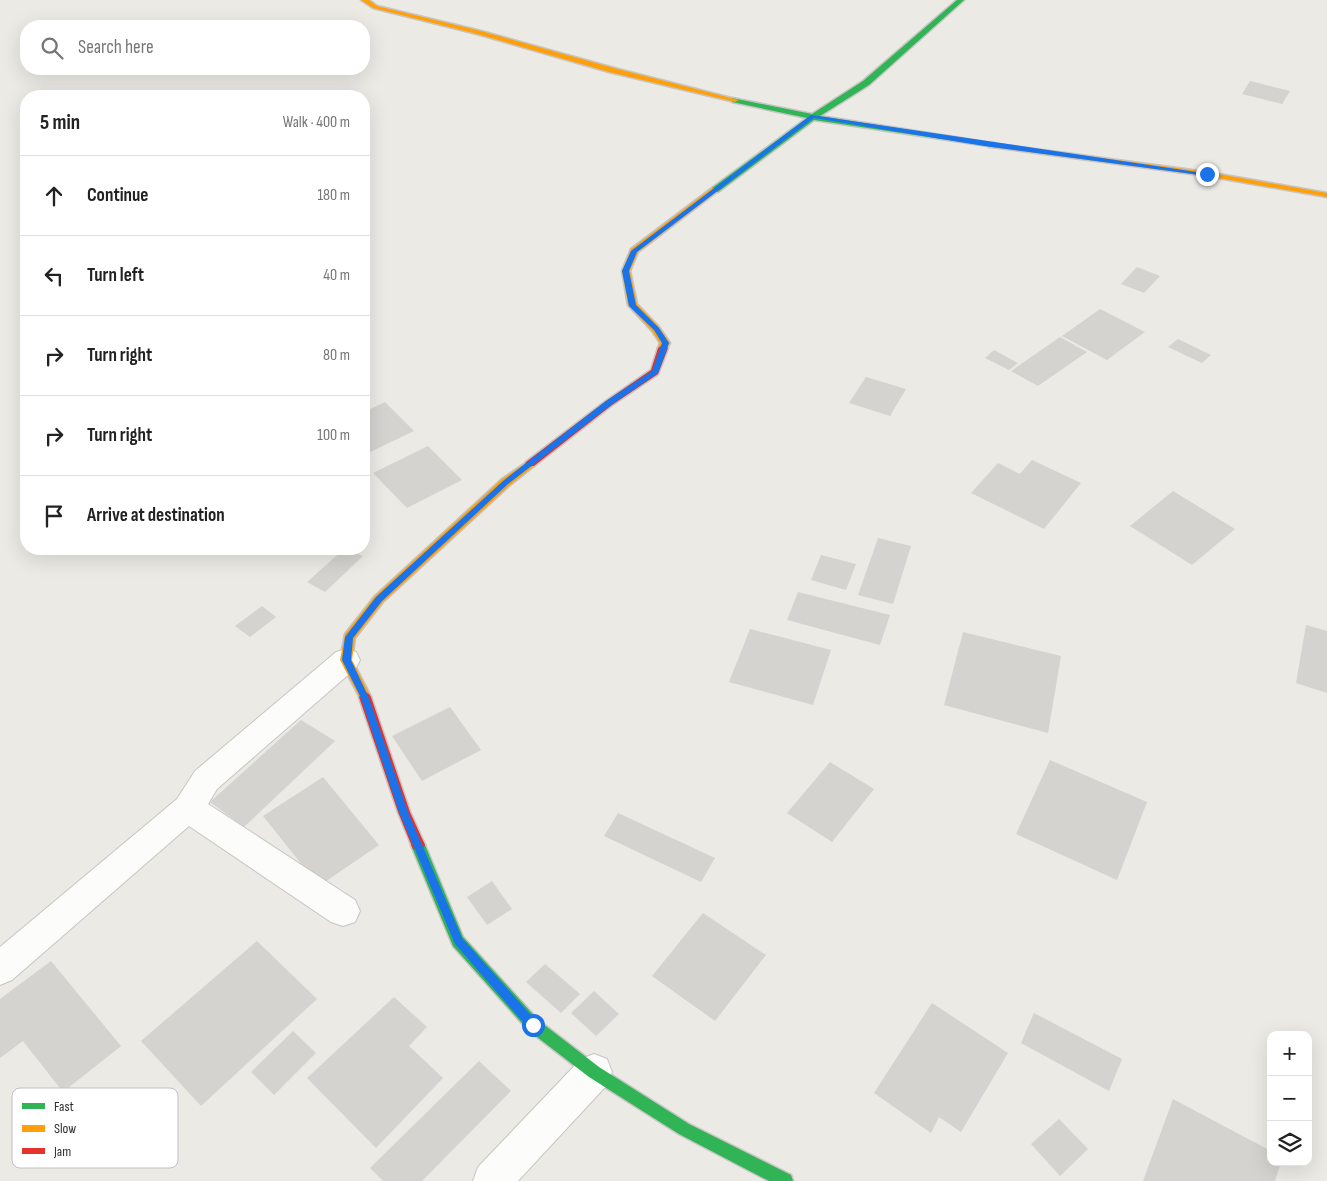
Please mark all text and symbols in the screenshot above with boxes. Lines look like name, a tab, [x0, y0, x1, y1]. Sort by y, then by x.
search box	[20, 20, 370, 75]
icon: search	[38, 34, 66, 62]
text: Search here	[78, 36, 154, 59]
text: 5 min	[40, 110, 80, 135]
text: Walk · 400 m	[283, 113, 350, 132]
route end	[1196, 163, 1219, 186]
icon: ahead	[40, 182, 68, 210]
text: Continue	[87, 184, 148, 207]
text: 180 m	[317, 186, 350, 205]
icon: left	[40, 262, 68, 290]
text: Turn left	[87, 264, 144, 287]
text: 40 m	[323, 266, 350, 285]
icon: right	[40, 342, 68, 370]
text: Turn right	[87, 344, 152, 367]
text: 80 m	[323, 346, 350, 365]
icon: right	[40, 422, 68, 450]
text: Turn right	[87, 424, 152, 447]
text: 100 m	[317, 426, 350, 445]
icon: arrive	[40, 502, 68, 530]
text: Arrive at destination	[87, 504, 225, 527]
route start	[522, 1014, 545, 1037]
map controls	[1267, 1031, 1312, 1166]
button: +	[1267, 1031, 1312, 1076]
button: −	[1267, 1076, 1312, 1121]
legend	[12, 1088, 178, 1168]
text: Fast	[54, 1098, 74, 1115]
text: Slow	[54, 1120, 76, 1137]
button: layers	[1267, 1121, 1312, 1166]
text: Jam	[53, 1143, 71, 1160]

